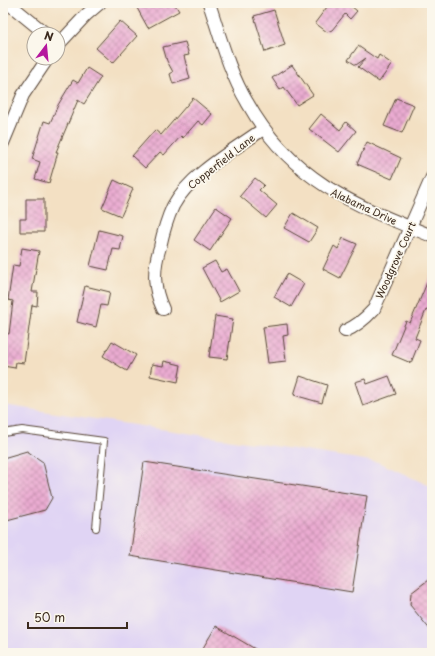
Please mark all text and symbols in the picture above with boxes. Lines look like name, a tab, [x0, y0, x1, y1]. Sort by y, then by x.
north arrow	[26, 26, 66, 66]
text: N	[42, 27, 56, 45]
street label: Copperfield Lane	[184, 130, 258, 192]
street label: Alabama Drive	[328, 184, 400, 228]
street label: Woodgrove Court	[371, 219, 419, 301]
scale bar	[28, 604, 127, 630]
text: 50 m	[34, 608, 65, 626]

